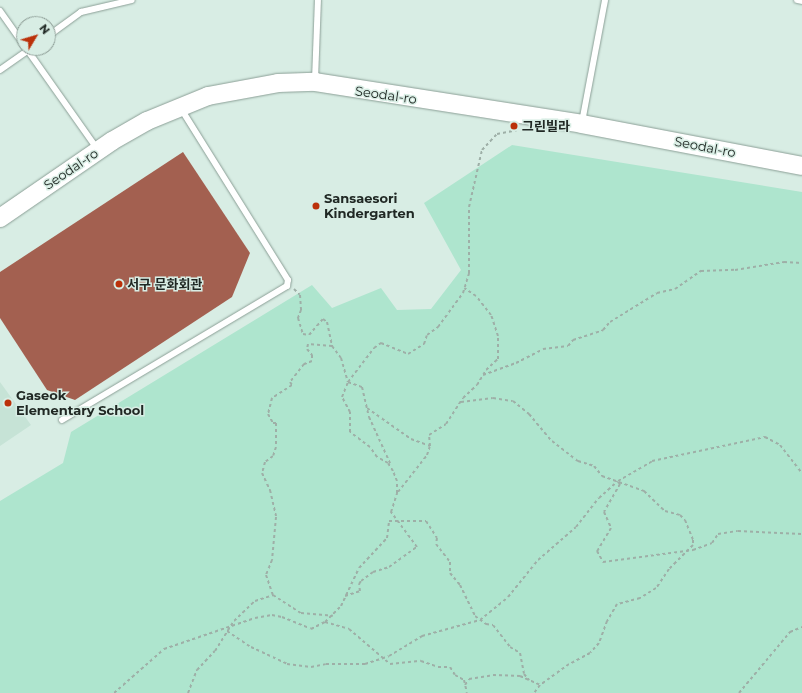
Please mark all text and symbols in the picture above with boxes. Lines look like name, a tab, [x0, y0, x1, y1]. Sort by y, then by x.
north arrow	[16, 16, 56, 56]
text: N	[36, 21, 53, 37]
street label: Seodal-ro	[354, 83, 418, 107]
place label: 그린빌라	[522, 118, 570, 134]
marker: 그린빌라	[509, 121, 519, 131]
street label: Seodal-ro	[673, 133, 737, 161]
street label: Seodal-ro	[41, 145, 101, 193]
place label: Sansaesori Kindergarten	[324, 191, 415, 222]
marker: Sansaesori Kindergarten	[311, 201, 321, 211]
place label: 서구 문화회관	[127, 276, 202, 292]
marker: 서구 문화회관	[114, 279, 124, 289]
place label: Gaseok Elementary School	[16, 388, 144, 419]
marker: Gaseok Elementary School	[3, 398, 13, 408]

